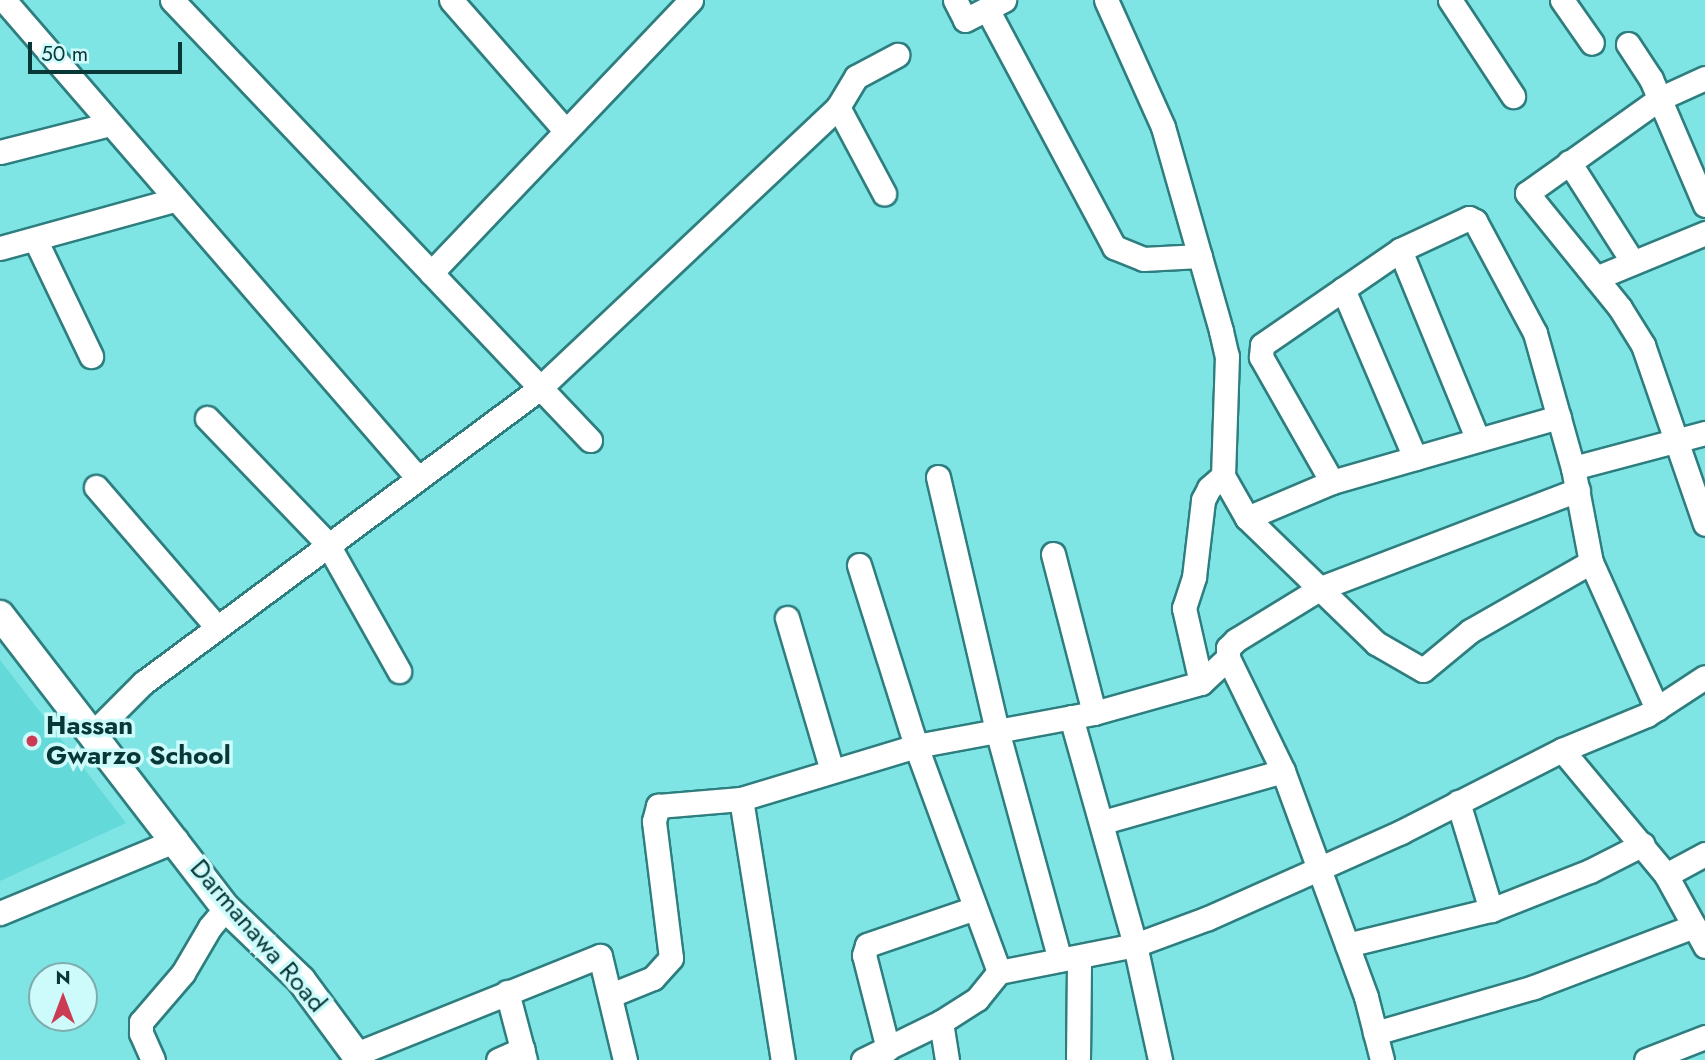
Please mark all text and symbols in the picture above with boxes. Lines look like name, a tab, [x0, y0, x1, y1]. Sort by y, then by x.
scale bar	[32, 28, 186, 72]
text: 50 m	[41, 39, 88, 69]
place label: Hassan Gwarzo School	[46, 710, 231, 772]
marker: Hassan Gwarzo School	[24, 733, 40, 749]
street label: Darmanawa Road	[183, 853, 333, 1019]
north arrow	[28, 962, 98, 1032]
text: N	[55, 964, 71, 991]

